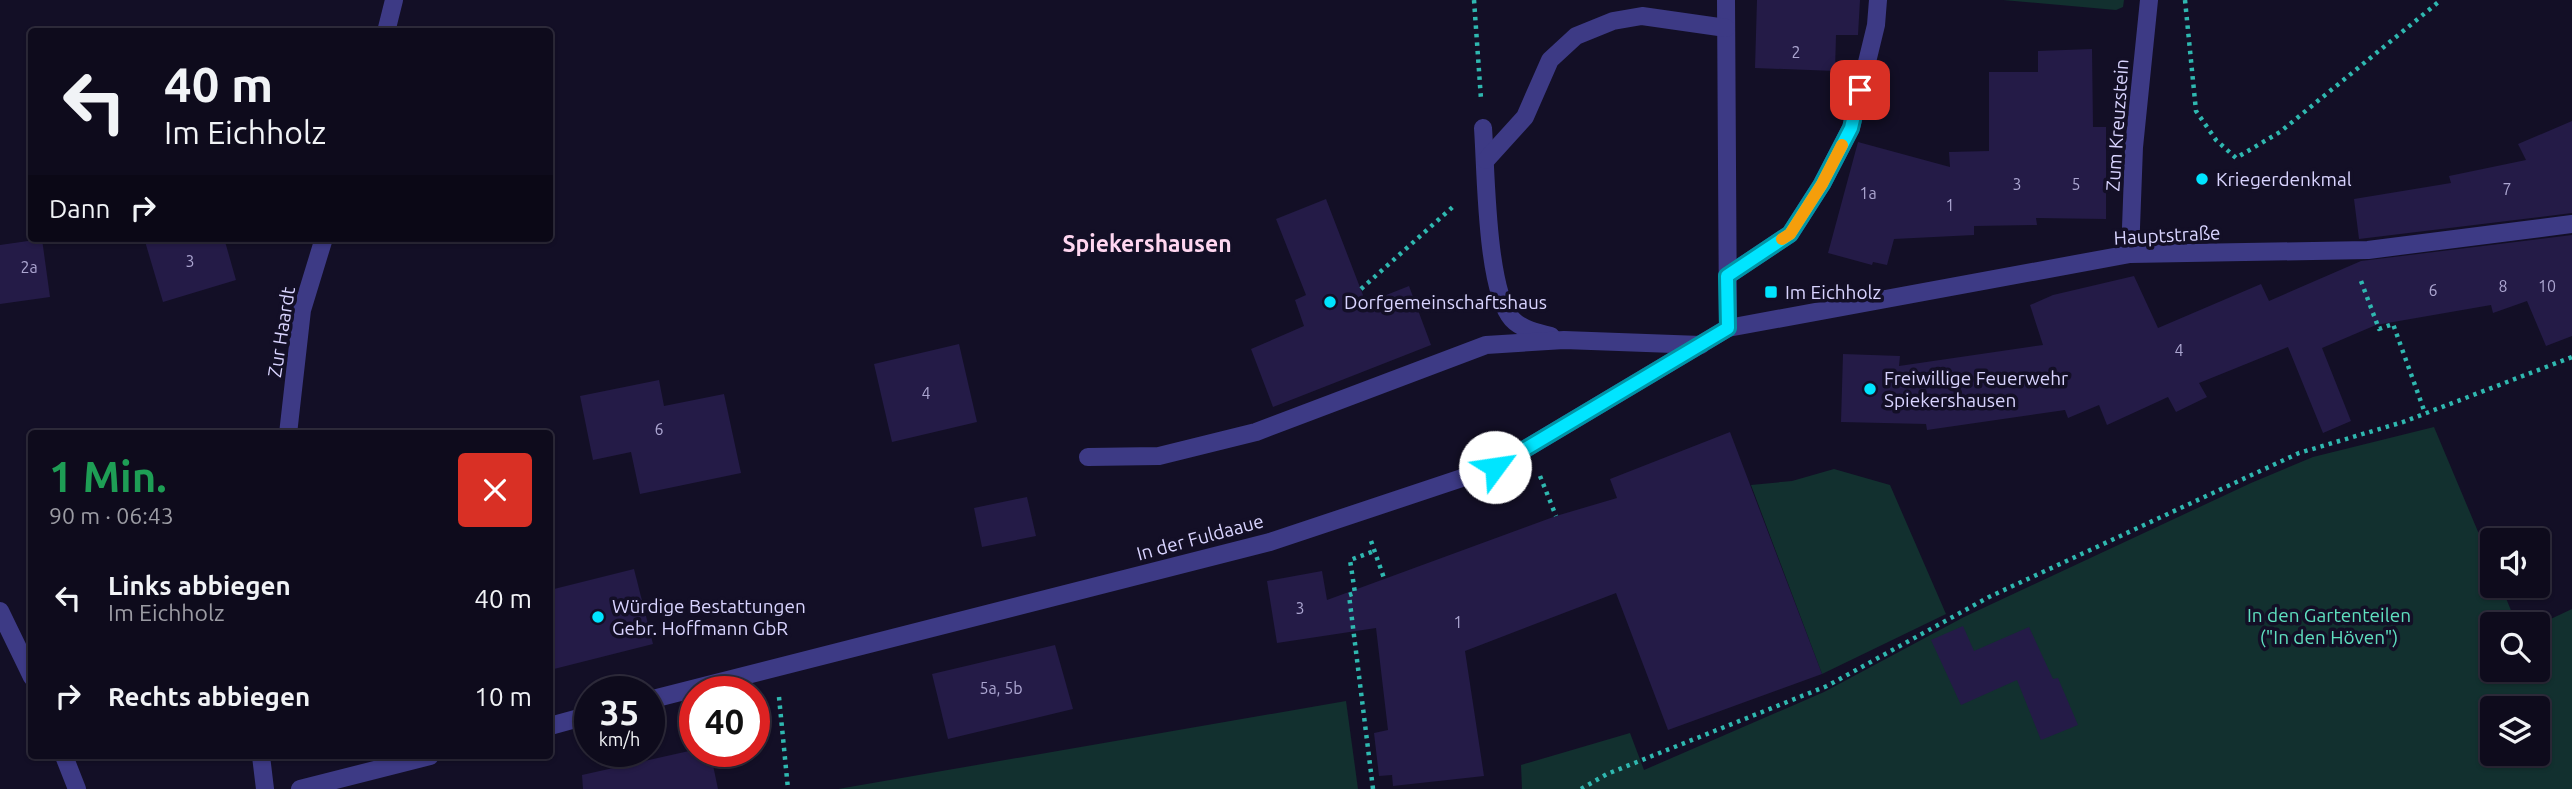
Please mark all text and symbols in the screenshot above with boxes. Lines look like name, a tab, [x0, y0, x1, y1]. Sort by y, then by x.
house number: 2	[1791, 43, 1801, 61]
icon: left	[49, 56, 140, 147]
text: 40 m	[164, 56, 273, 111]
street label: Zum Kreuzstein	[2101, 58, 2133, 192]
pin	[1830, 60, 1890, 120]
icon: arrive	[1841, 71, 1879, 109]
text: Im Eichholz	[164, 114, 326, 150]
place label: Kriegerdenkmal	[2216, 168, 2352, 190]
marker: Kriegerdenkmal	[2194, 171, 2210, 187]
house number: 3	[2012, 175, 2022, 193]
house number: 5	[2071, 175, 2081, 193]
house number: 7	[2502, 180, 2512, 198]
house number: 1a	[1859, 184, 1877, 202]
icon: right	[124, 189, 162, 227]
text: Dann	[49, 194, 110, 223]
house number: 1	[1945, 196, 1955, 214]
street label: Hauptstraße	[2113, 221, 2221, 249]
district label: Spiekershausen	[1062, 231, 1232, 256]
house number: 3	[185, 252, 195, 270]
house number: 2a	[20, 258, 38, 276]
house number: 8	[2498, 277, 2508, 295]
house number: 10	[2538, 277, 2556, 295]
place label: Im Eichholz	[1785, 281, 1882, 303]
house number: 6	[2428, 281, 2438, 299]
marker: Im Eichholz	[1763, 284, 1779, 300]
street label: Zur Haardt	[263, 285, 299, 379]
place label: Dorfgemeinschaftshaus	[1344, 291, 1547, 313]
marker: Dorfgemeinschaftshaus	[1322, 294, 1338, 310]
house number: 4	[2174, 341, 2184, 359]
place label: Freiwillige Feuerwehr Spiekershausen	[1884, 367, 2068, 411]
marker: Freiwillige Feuerwehr Spiekershausen	[1862, 381, 1878, 397]
house number: 4	[921, 384, 931, 402]
house number: 6	[654, 420, 664, 438]
position arrow	[1458, 430, 1532, 504]
text: 1 Min.	[49, 453, 167, 500]
button: close	[458, 453, 532, 527]
text: 90 m · 06:43	[49, 503, 174, 528]
street label: In der Fuldaaue	[1134, 509, 1266, 565]
map controls	[2480, 528, 2550, 766]
button: sound	[2480, 528, 2550, 598]
text: Links abbiegen	[108, 571, 291, 600]
icon: left	[49, 579, 87, 617]
text: 40 m	[474, 584, 532, 613]
place label: Würdige Bestattungen Gebr. Hoffmann GbR	[612, 595, 806, 639]
house number: 3	[1295, 599, 1305, 617]
text: Im Eichholz	[108, 600, 225, 625]
park label: In den Gartenteilen ("In den Höven")	[2247, 604, 2411, 648]
marker: Würdige Bestattungen Gebr. Hoffmann GbR	[590, 609, 606, 625]
button: search	[2480, 612, 2550, 682]
house number: 1	[1453, 613, 1463, 631]
speed limit sign: 40	[679, 676, 770, 767]
icon: right	[49, 677, 87, 715]
house number: 5a, 5b	[979, 679, 1023, 697]
text: Rechts abbiegen	[108, 682, 310, 711]
text: 10 m	[474, 682, 532, 711]
text: 35	[600, 692, 639, 732]
button: layers	[2480, 696, 2550, 766]
text: km/h	[599, 729, 640, 749]

